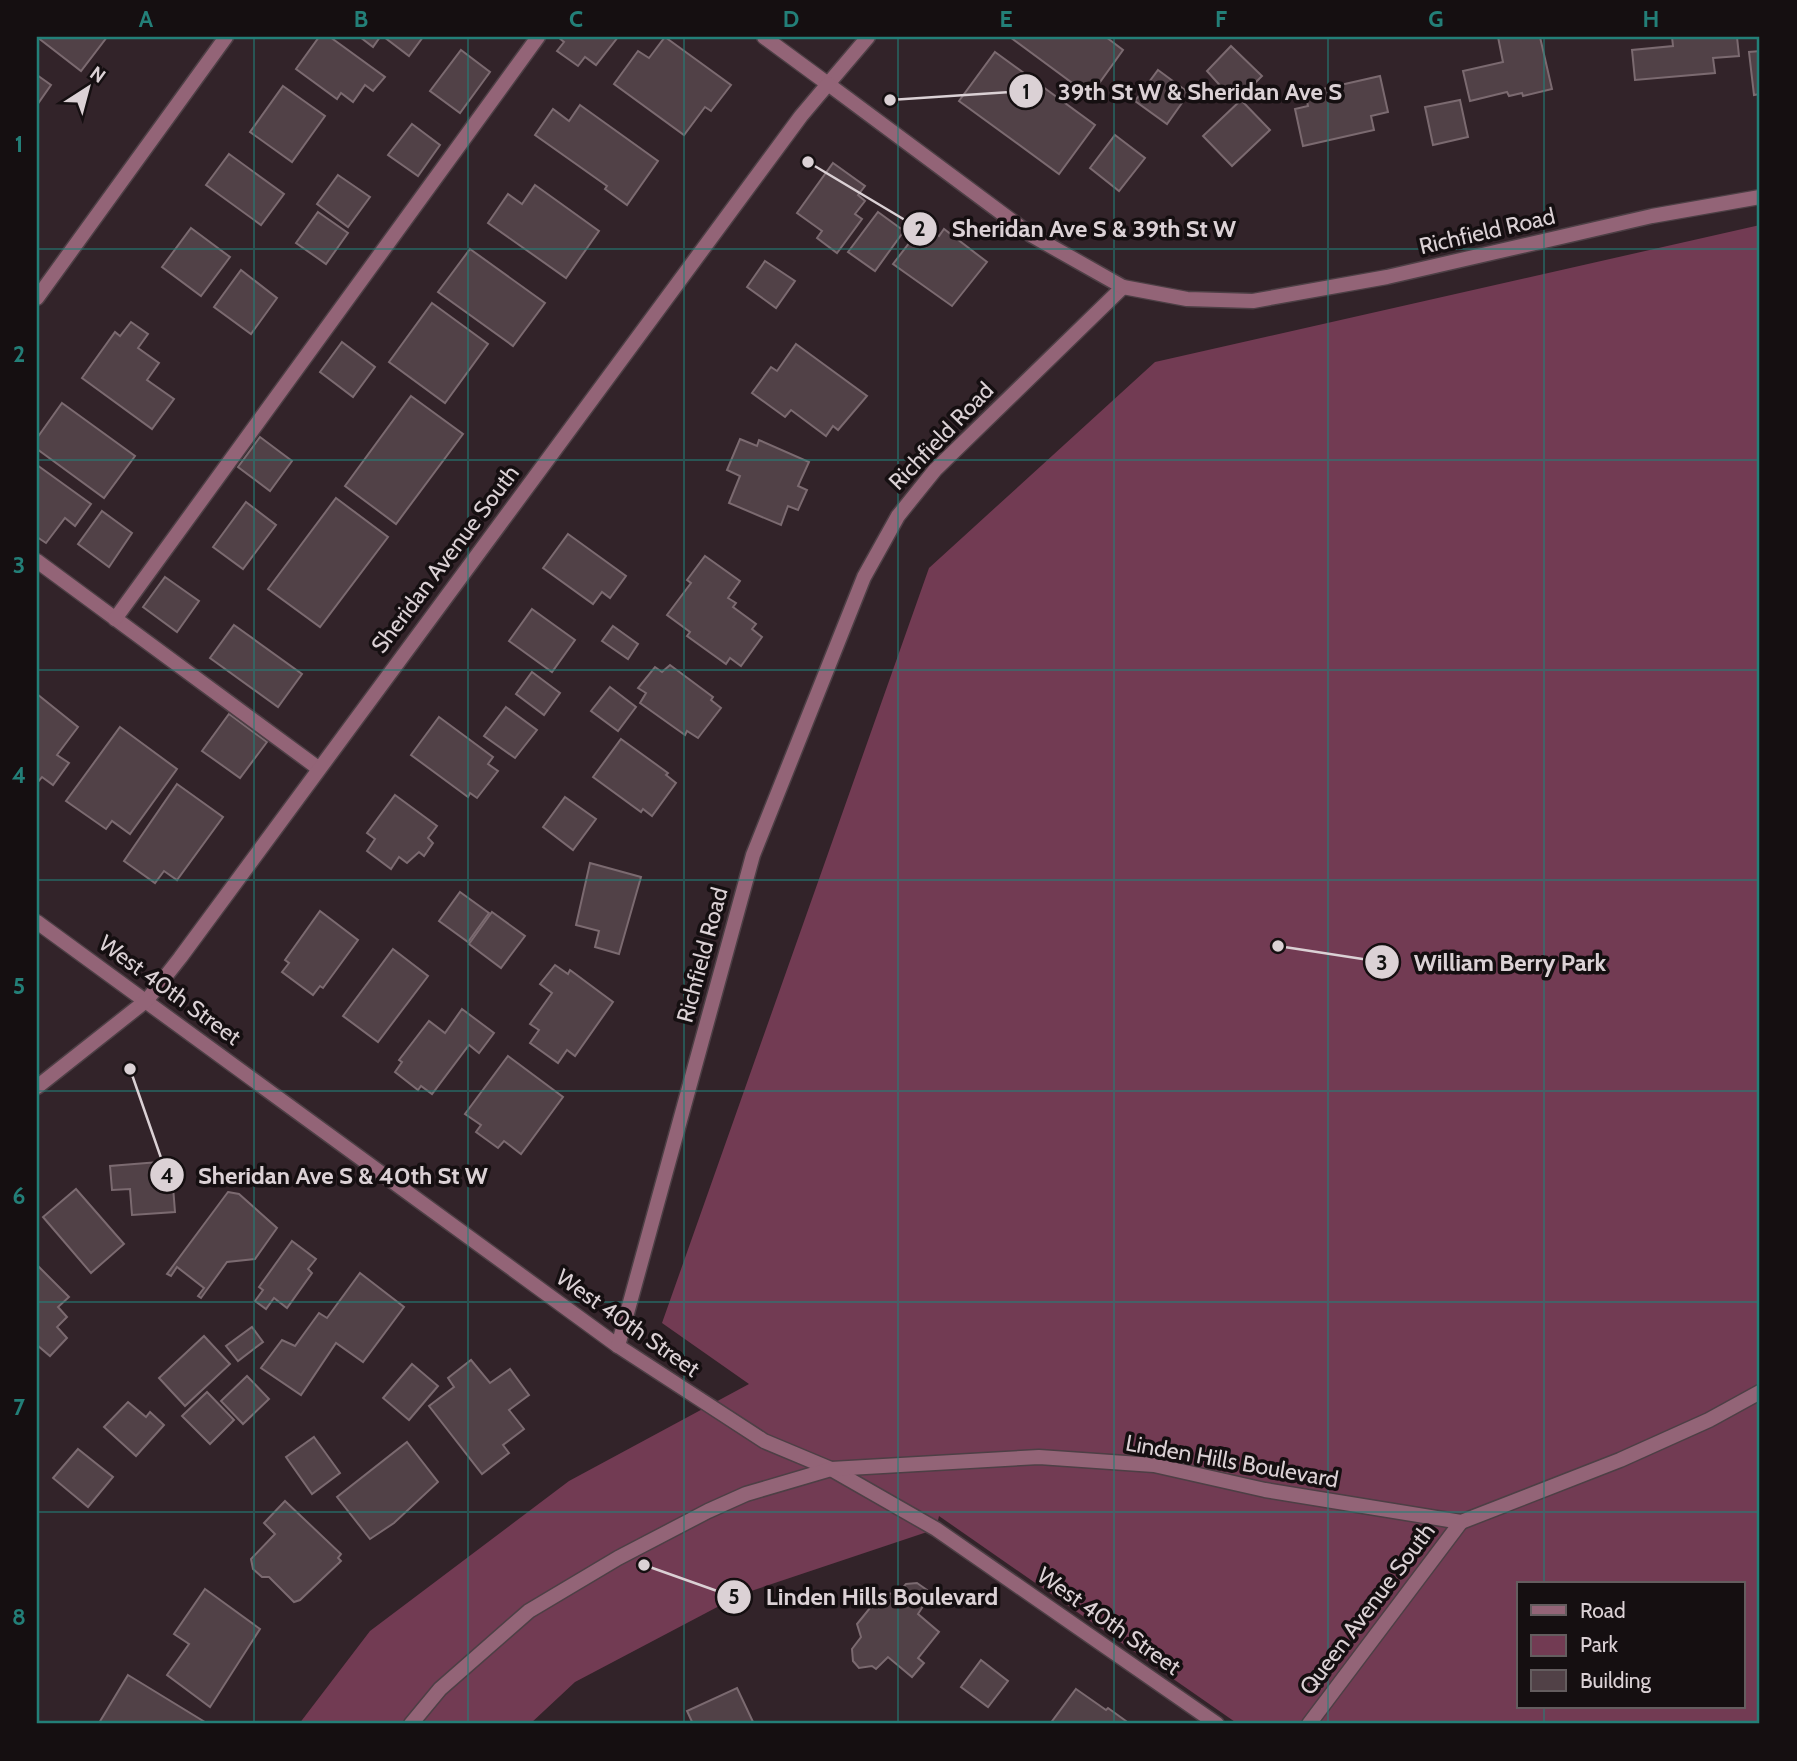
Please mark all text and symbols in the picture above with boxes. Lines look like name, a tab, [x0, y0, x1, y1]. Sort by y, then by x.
text: A	[139, 5, 154, 33]
text: B	[354, 5, 368, 33]
text: C	[569, 5, 583, 33]
text: D	[783, 5, 799, 33]
text: E	[999, 5, 1013, 33]
text: F	[1215, 5, 1227, 33]
text: G	[1428, 5, 1444, 33]
text: H	[1643, 5, 1659, 33]
north arrow	[52, 52, 122, 122]
text: N	[86, 61, 110, 88]
callout: 39th St W & Sheridan Ave S	[1009, 69, 1356, 114]
text: 39th St W & Sheridan Ave S	[1058, 77, 1342, 106]
text: 1	[1022, 79, 1030, 104]
text: 1	[15, 130, 23, 158]
street label: Richfield Road	[1416, 202, 1558, 260]
callout: Sheridan Ave S & 39th St W	[903, 206, 1250, 251]
text: Sheridan Ave S & 39th St W	[952, 214, 1236, 243]
text: 2	[914, 216, 926, 241]
text: 2	[13, 340, 25, 368]
street label: Richfield Road	[883, 376, 999, 496]
street label: Sheridan Avenue South	[365, 460, 525, 658]
text: 3	[13, 551, 25, 579]
text: 4	[12, 761, 26, 789]
street label: Richfield Road	[671, 884, 733, 1026]
street label: West 40th Street	[93, 929, 247, 1051]
callout: William Berry Park	[1365, 940, 1620, 985]
text: William Berry Park	[1414, 948, 1607, 977]
text: 3	[1376, 950, 1388, 975]
text: 5	[13, 972, 25, 1000]
callout: Sheridan Ave S & 40th St W	[149, 1153, 502, 1198]
text: Sheridan Ave S & 40th St W	[198, 1161, 488, 1190]
text: 4	[160, 1163, 174, 1188]
text: 6	[13, 1182, 25, 1210]
street label: West 40th Street	[551, 1263, 705, 1383]
text: 7	[13, 1393, 25, 1421]
street label: Linden Hills Boulevard	[1123, 1428, 1341, 1494]
street label: Queen Avenue South	[1293, 1518, 1441, 1700]
street label: West 40th Street	[1032, 1561, 1186, 1681]
callout: Linden Hills Boulevard	[717, 1575, 1012, 1620]
text: Linden Hills Boulevard	[766, 1582, 998, 1611]
legend	[1517, 1582, 1744, 1708]
text: 5	[728, 1584, 740, 1609]
text: Road	[1580, 1598, 1626, 1623]
text: 8	[12, 1603, 26, 1631]
text: Park	[1580, 1632, 1618, 1657]
text: Building	[1580, 1668, 1652, 1693]

